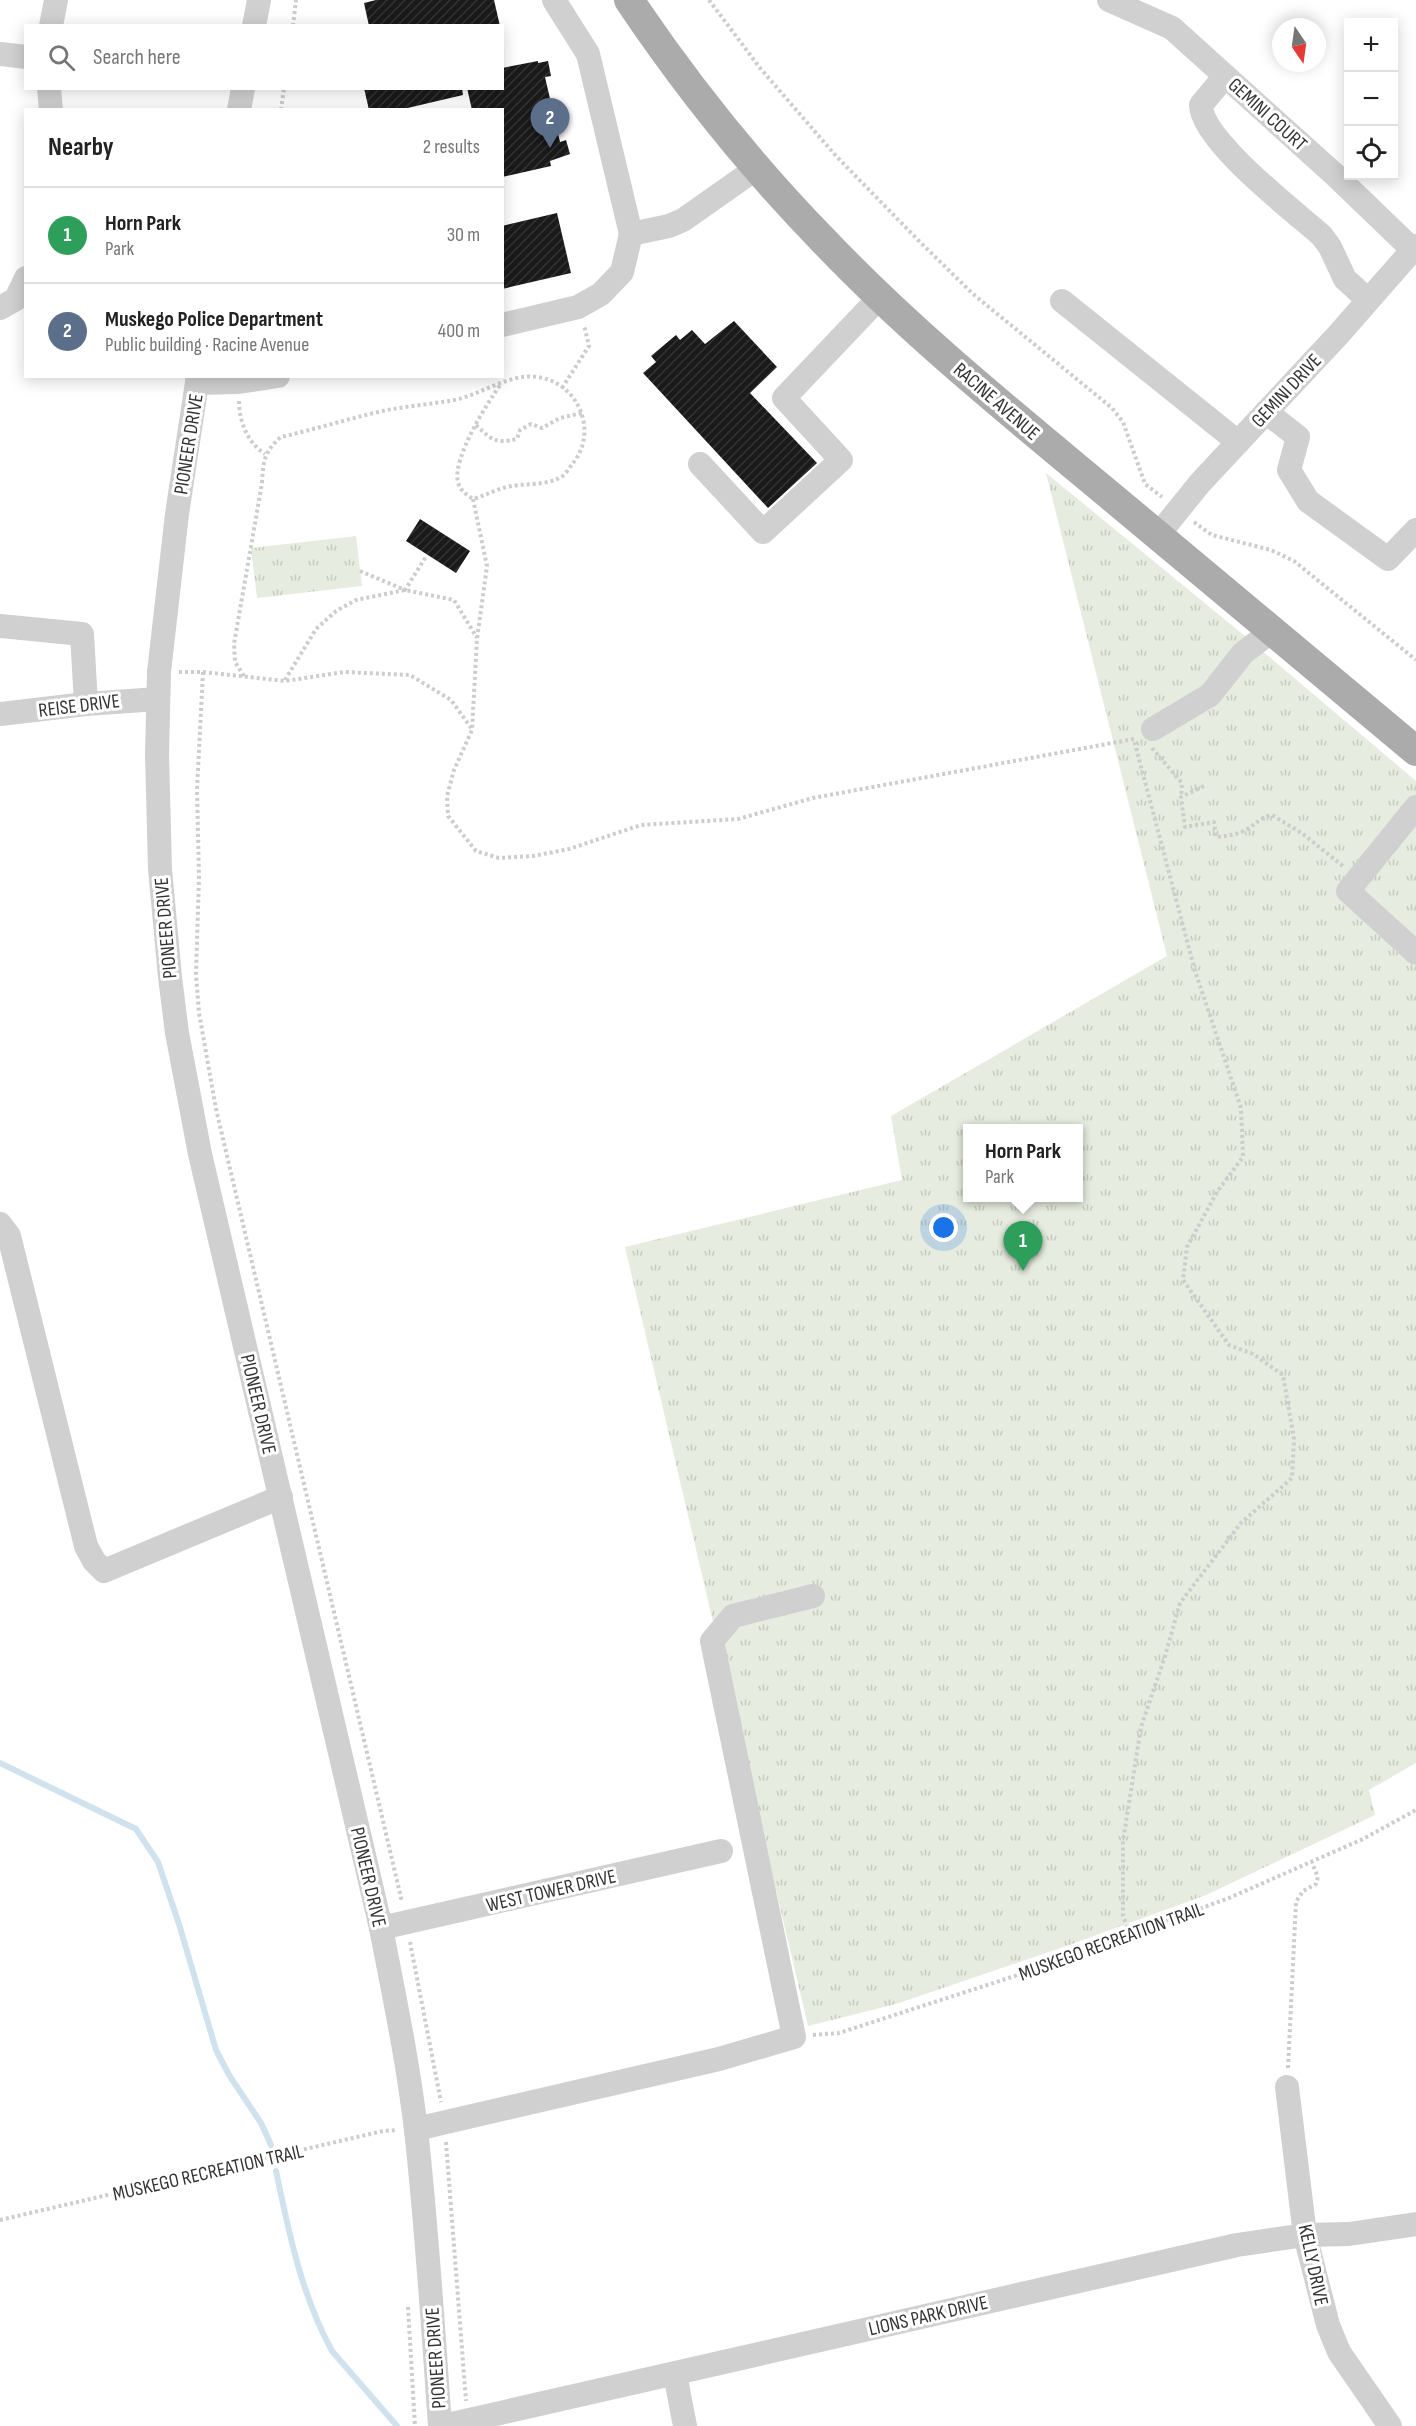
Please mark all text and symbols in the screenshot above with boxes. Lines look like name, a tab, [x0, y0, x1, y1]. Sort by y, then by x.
north arrow	[1272, 18, 1326, 72]
map controls	[1344, 18, 1398, 180]
button: +	[1344, 18, 1398, 72]
search box	[24, 24, 504, 90]
icon: search	[45, 41, 78, 74]
text: Search here	[93, 44, 180, 71]
button: −	[1344, 72, 1398, 126]
street label: GEMINI COURT	[1223, 73, 1312, 156]
pin: 2	[530, 98, 570, 148]
button: locate	[1344, 126, 1398, 180]
text: Nearby	[48, 132, 114, 163]
text: 2 results	[423, 135, 480, 159]
text: Horn Park	[105, 210, 181, 237]
text: 1	[64, 223, 71, 247]
text: 30 m	[447, 223, 480, 247]
text: Park	[105, 237, 134, 261]
text: Muskego Police Department	[105, 306, 323, 333]
text: 2	[63, 319, 72, 343]
text: 400 m	[438, 319, 480, 343]
text: Public building · Racine Avenue	[105, 333, 309, 357]
street label: GEMINI DRIVE	[1247, 349, 1327, 432]
street label: RACINE AVENUE	[948, 358, 1044, 446]
street label: PIONEER DRIVE	[169, 392, 209, 496]
street label: REISE DRIVE	[37, 689, 121, 723]
street label: PIONEER DRIVE	[150, 876, 182, 980]
popup	[963, 1124, 1083, 1202]
text: Horn Park	[985, 1138, 1061, 1165]
text: Park	[985, 1165, 1014, 1189]
your location	[929, 1213, 958, 1242]
pin: 1	[1004, 1222, 1042, 1271]
street label: PIONEER DRIVE	[235, 1352, 281, 1457]
street label: PIONEER DRIVE	[345, 1825, 391, 1930]
street label: WEST TOWER DRIVE	[484, 1864, 618, 1918]
street label: MUSKEGO RECREATION TRAIL	[1016, 1897, 1208, 1987]
street label: MUSKEGO RECREATION TRAIL	[111, 2139, 306, 2207]
street label: KELLY DRIVE	[1293, 2222, 1333, 2308]
street label: LIONS PARK DRIVE	[866, 2291, 990, 2341]
street label: PIONEER DRIVE	[420, 2306, 452, 2410]

